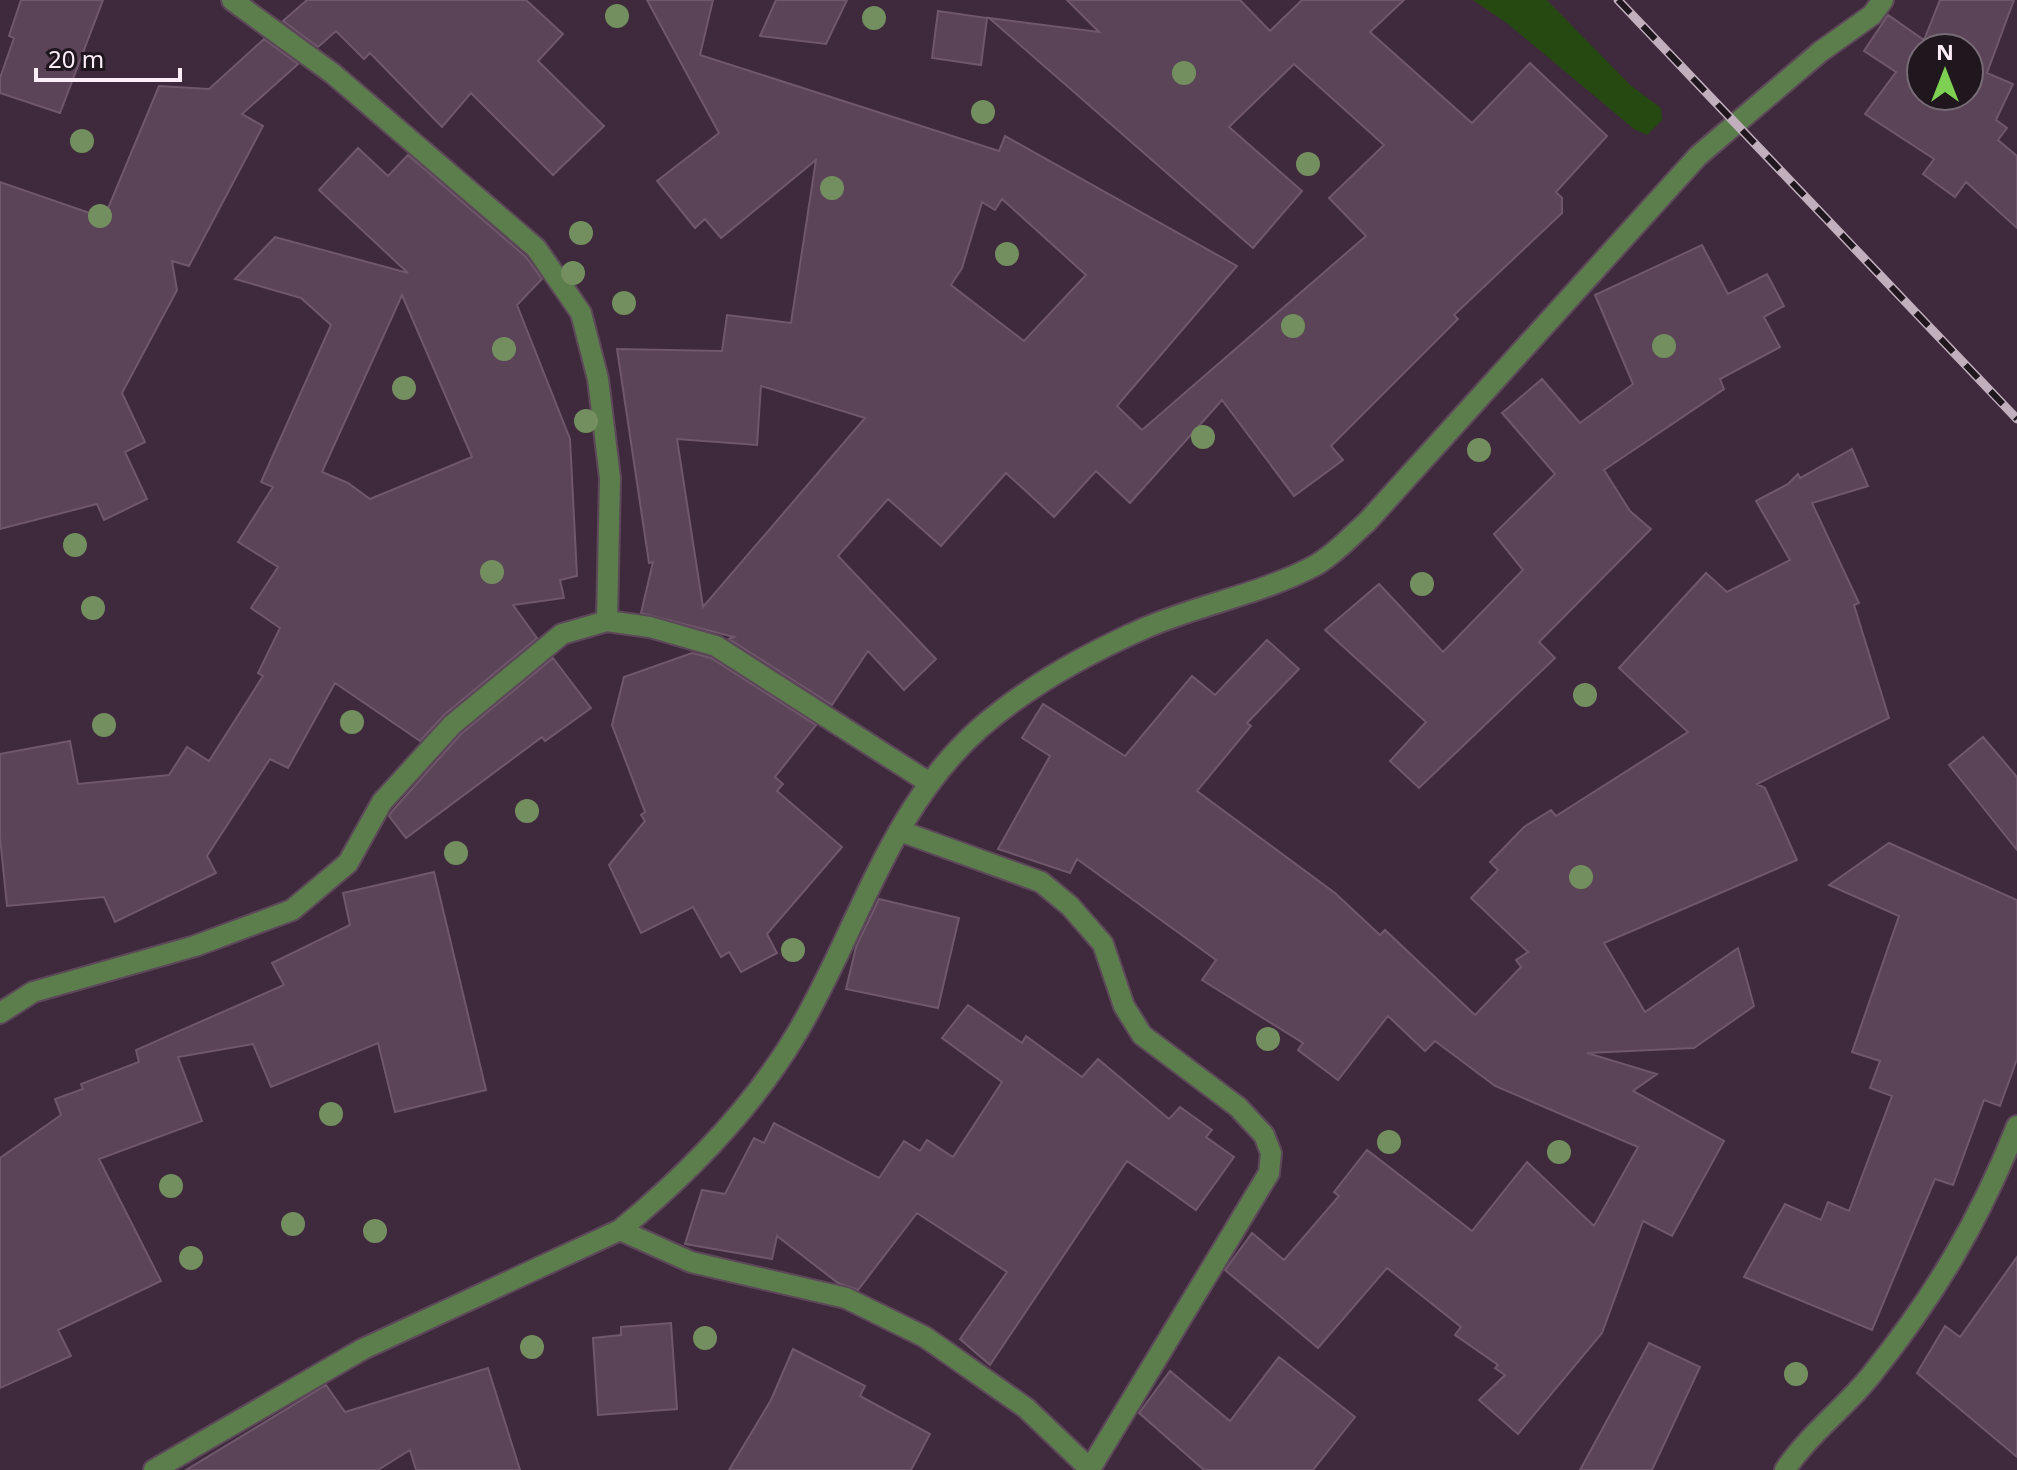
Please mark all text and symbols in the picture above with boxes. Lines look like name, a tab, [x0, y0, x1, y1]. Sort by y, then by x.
scale bar	[36, 32, 180, 82]
north arrow	[1905, 32, 1985, 112]
text: N	[1936, 36, 1954, 66]
text: 20 m	[48, 42, 104, 75]

